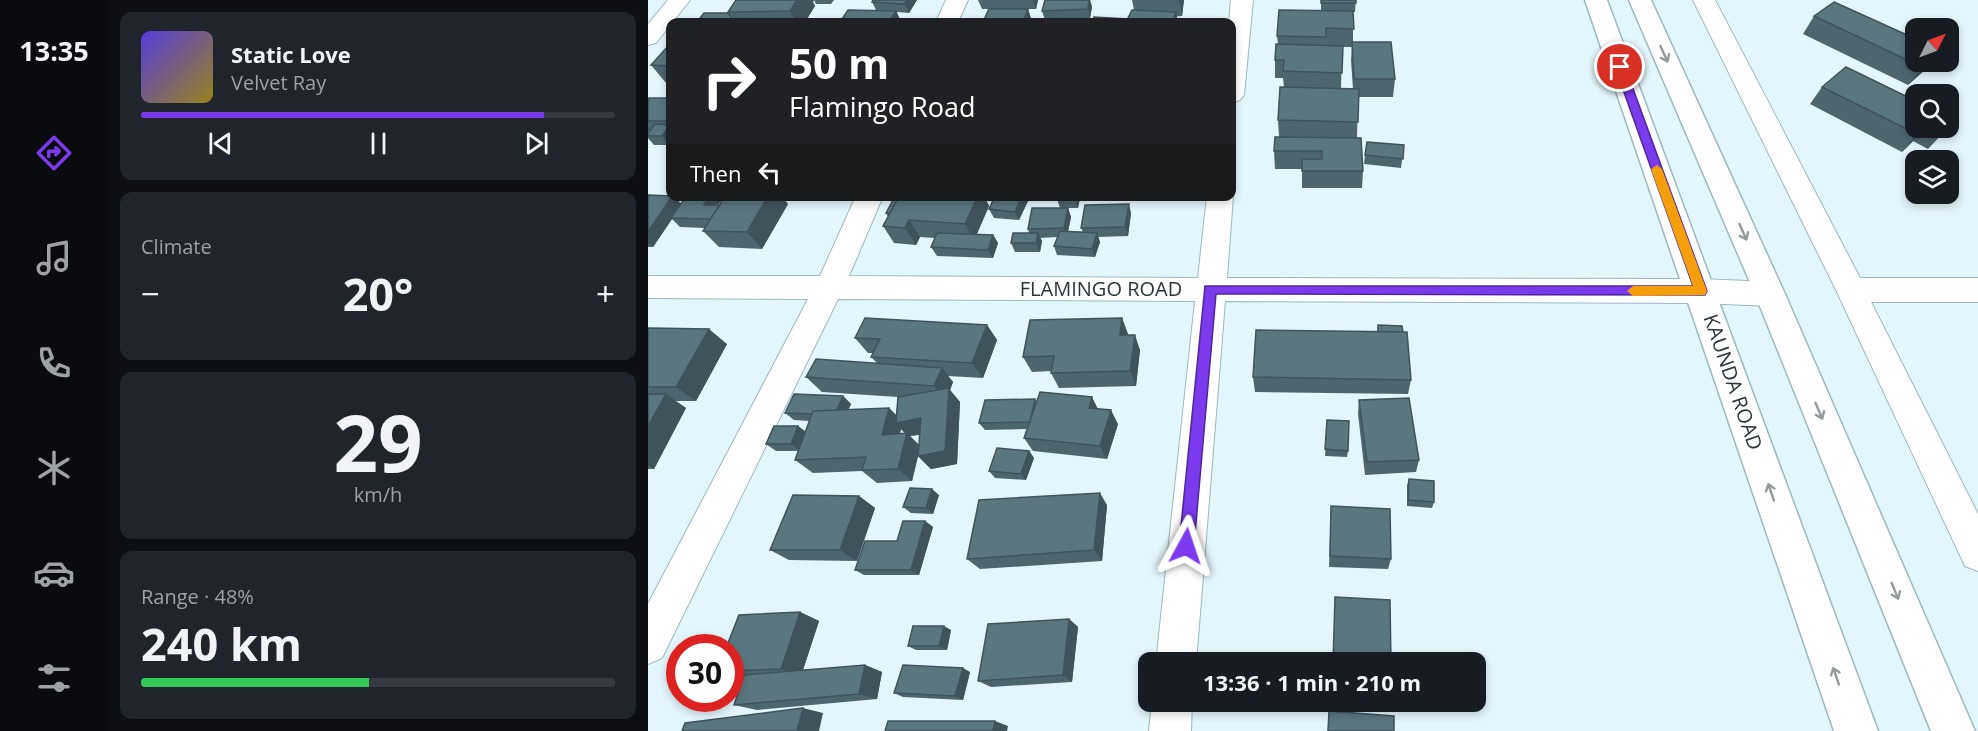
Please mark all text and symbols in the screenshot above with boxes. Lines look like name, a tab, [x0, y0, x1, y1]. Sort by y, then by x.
north arrow	[1905, 18, 1959, 72]
map controls	[1905, 18, 1959, 204]
text: 13:35	[19, 32, 89, 69]
text: 50 m	[789, 34, 889, 91]
text: Static Love	[231, 39, 351, 69]
pin	[1594, 41, 1645, 92]
icon: right	[690, 42, 768, 120]
one-way arrow	[1659, 44, 1670, 62]
icon: arrive	[1603, 50, 1636, 83]
text: Velvet Ray	[231, 69, 326, 96]
button: search	[1905, 84, 1959, 138]
text: Flamingo Road	[789, 88, 975, 125]
icon: previous	[204, 127, 237, 160]
icon: pause	[362, 127, 395, 160]
icon: next	[520, 127, 553, 160]
icon: directions	[33, 132, 75, 174]
button: layers	[1905, 150, 1959, 204]
icon: left	[753, 156, 786, 189]
text: Then	[690, 158, 741, 188]
one-way arrow	[1738, 223, 1749, 241]
text: Climate	[141, 233, 212, 260]
icon: music	[33, 237, 75, 279]
text: 20°	[343, 263, 413, 324]
text: −	[141, 271, 160, 316]
text: +	[596, 271, 615, 316]
street label: FLAMINGO ROAD	[1020, 275, 1182, 302]
street label: KAUNDA ROAD	[1698, 310, 1769, 453]
icon: phone	[33, 342, 75, 384]
text: 29	[333, 389, 423, 495]
one-way arrow	[1814, 402, 1825, 420]
icon: climate	[33, 447, 75, 489]
text: km/h	[354, 481, 402, 508]
one-way arrow	[1765, 483, 1776, 502]
position arrow	[1154, 514, 1218, 578]
icon: car	[33, 552, 75, 594]
one-way arrow	[1890, 581, 1901, 600]
text: Range · 48%	[141, 583, 254, 610]
text: 240 km	[141, 613, 302, 674]
speed limit sign: 30	[666, 634, 744, 712]
icon: filters	[33, 657, 75, 699]
text: 13:36 · 1 min · 210 m	[1203, 667, 1421, 697]
one-way arrow	[1830, 667, 1841, 686]

